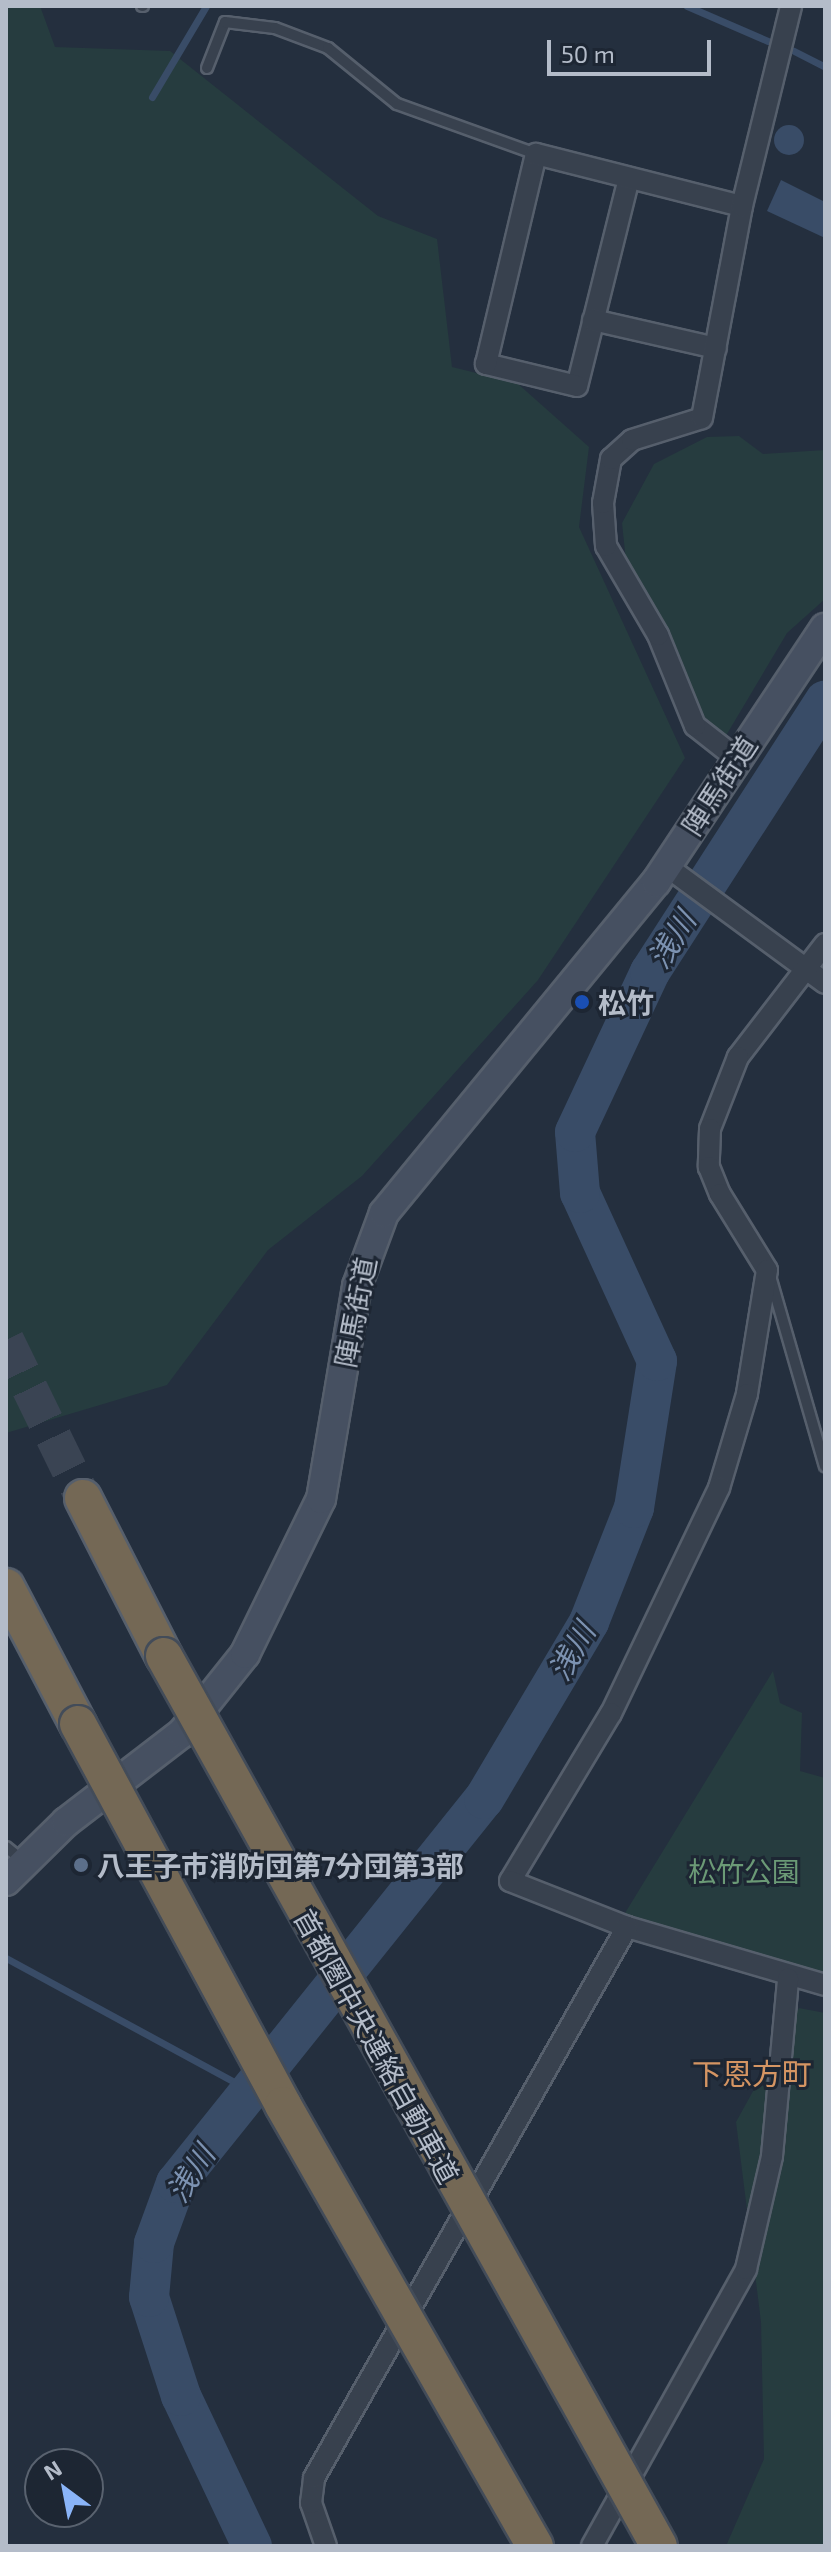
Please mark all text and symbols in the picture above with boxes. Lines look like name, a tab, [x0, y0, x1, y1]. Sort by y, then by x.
scale bar	[551, 24, 715, 74]
text: 50 m	[561, 39, 615, 68]
street label: 陣馬街道	[674, 729, 764, 841]
water label: 浅川	[640, 904, 702, 974]
place label: 松竹	[598, 985, 654, 1019]
marker: 松竹	[573, 993, 591, 1011]
street label: 陣馬街道	[328, 1254, 382, 1370]
water label: 浅川	[540, 1616, 602, 1686]
place label: 八王子市消防団第7分団第3部	[97, 1848, 464, 1882]
park label: 松竹公園	[688, 1854, 800, 1888]
marker: 八王子市消防団第7分団第3部	[72, 1856, 90, 1874]
street label: 首都圏中央連絡自動車道	[288, 1903, 466, 2189]
district label: 下恩方町	[692, 2055, 812, 2091]
water label: 浅川	[159, 2138, 221, 2208]
north arrow	[24, 2448, 104, 2528]
text: N	[39, 2454, 66, 2485]

